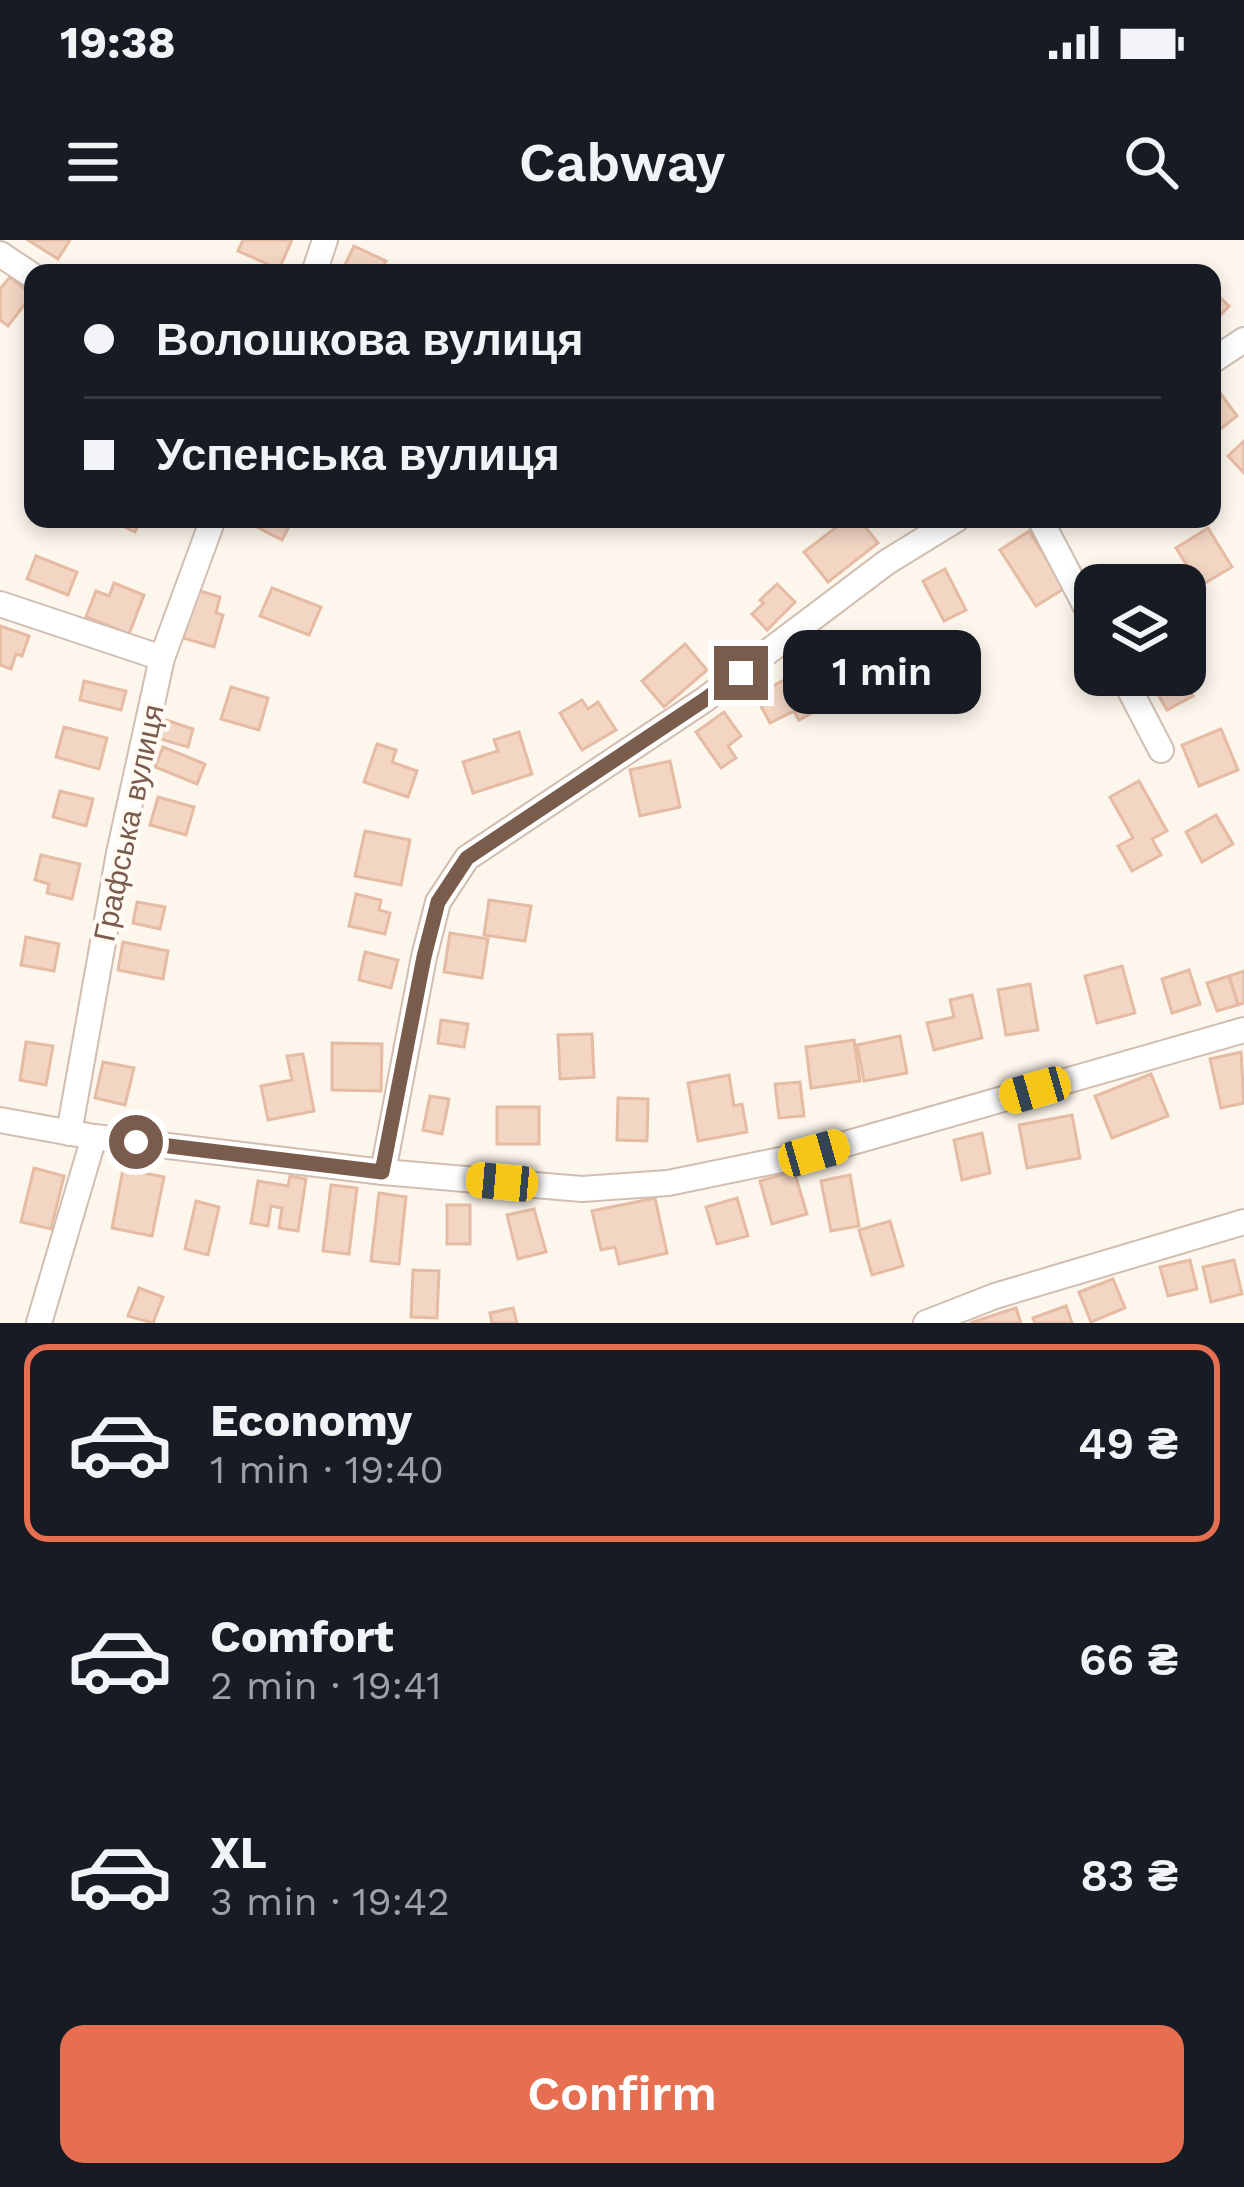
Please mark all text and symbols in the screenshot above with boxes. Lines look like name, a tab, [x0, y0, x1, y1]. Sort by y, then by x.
text: 19:38	[60, 16, 176, 69]
icon: menu	[60, 129, 126, 195]
icon: search	[1118, 129, 1184, 195]
text: Cabway	[519, 131, 725, 194]
text: Волошкова вулиця	[156, 313, 583, 366]
text: Успенська вулиця	[156, 428, 560, 481]
map controls	[1074, 564, 1206, 696]
button: layers	[1074, 564, 1206, 696]
callout: 1 min	[783, 631, 981, 715]
route end	[714, 646, 768, 700]
text: 1 min	[832, 649, 932, 694]
street label: Графська вулиця	[86, 701, 171, 945]
car	[995, 1063, 1075, 1117]
route start	[109, 1115, 163, 1169]
car	[774, 1126, 854, 1180]
car	[465, 1161, 539, 1203]
icon: car	[66, 1389, 174, 1497]
text: Economy	[210, 1394, 412, 1447]
text: 49 ₴	[1078, 1417, 1178, 1470]
text: 1 min · 19:40	[210, 1447, 444, 1492]
icon: car	[66, 1605, 174, 1713]
text: Comfort	[210, 1610, 394, 1663]
text: 66 ₴	[1079, 1633, 1178, 1686]
text: 2 min · 19:41	[210, 1663, 442, 1708]
icon: car	[66, 1821, 174, 1929]
text: XL	[210, 1826, 267, 1879]
text: 83 ₴	[1080, 1849, 1178, 1902]
text: 3 min · 19:42	[210, 1879, 450, 1924]
button: Confirm	[60, 2025, 1184, 2163]

